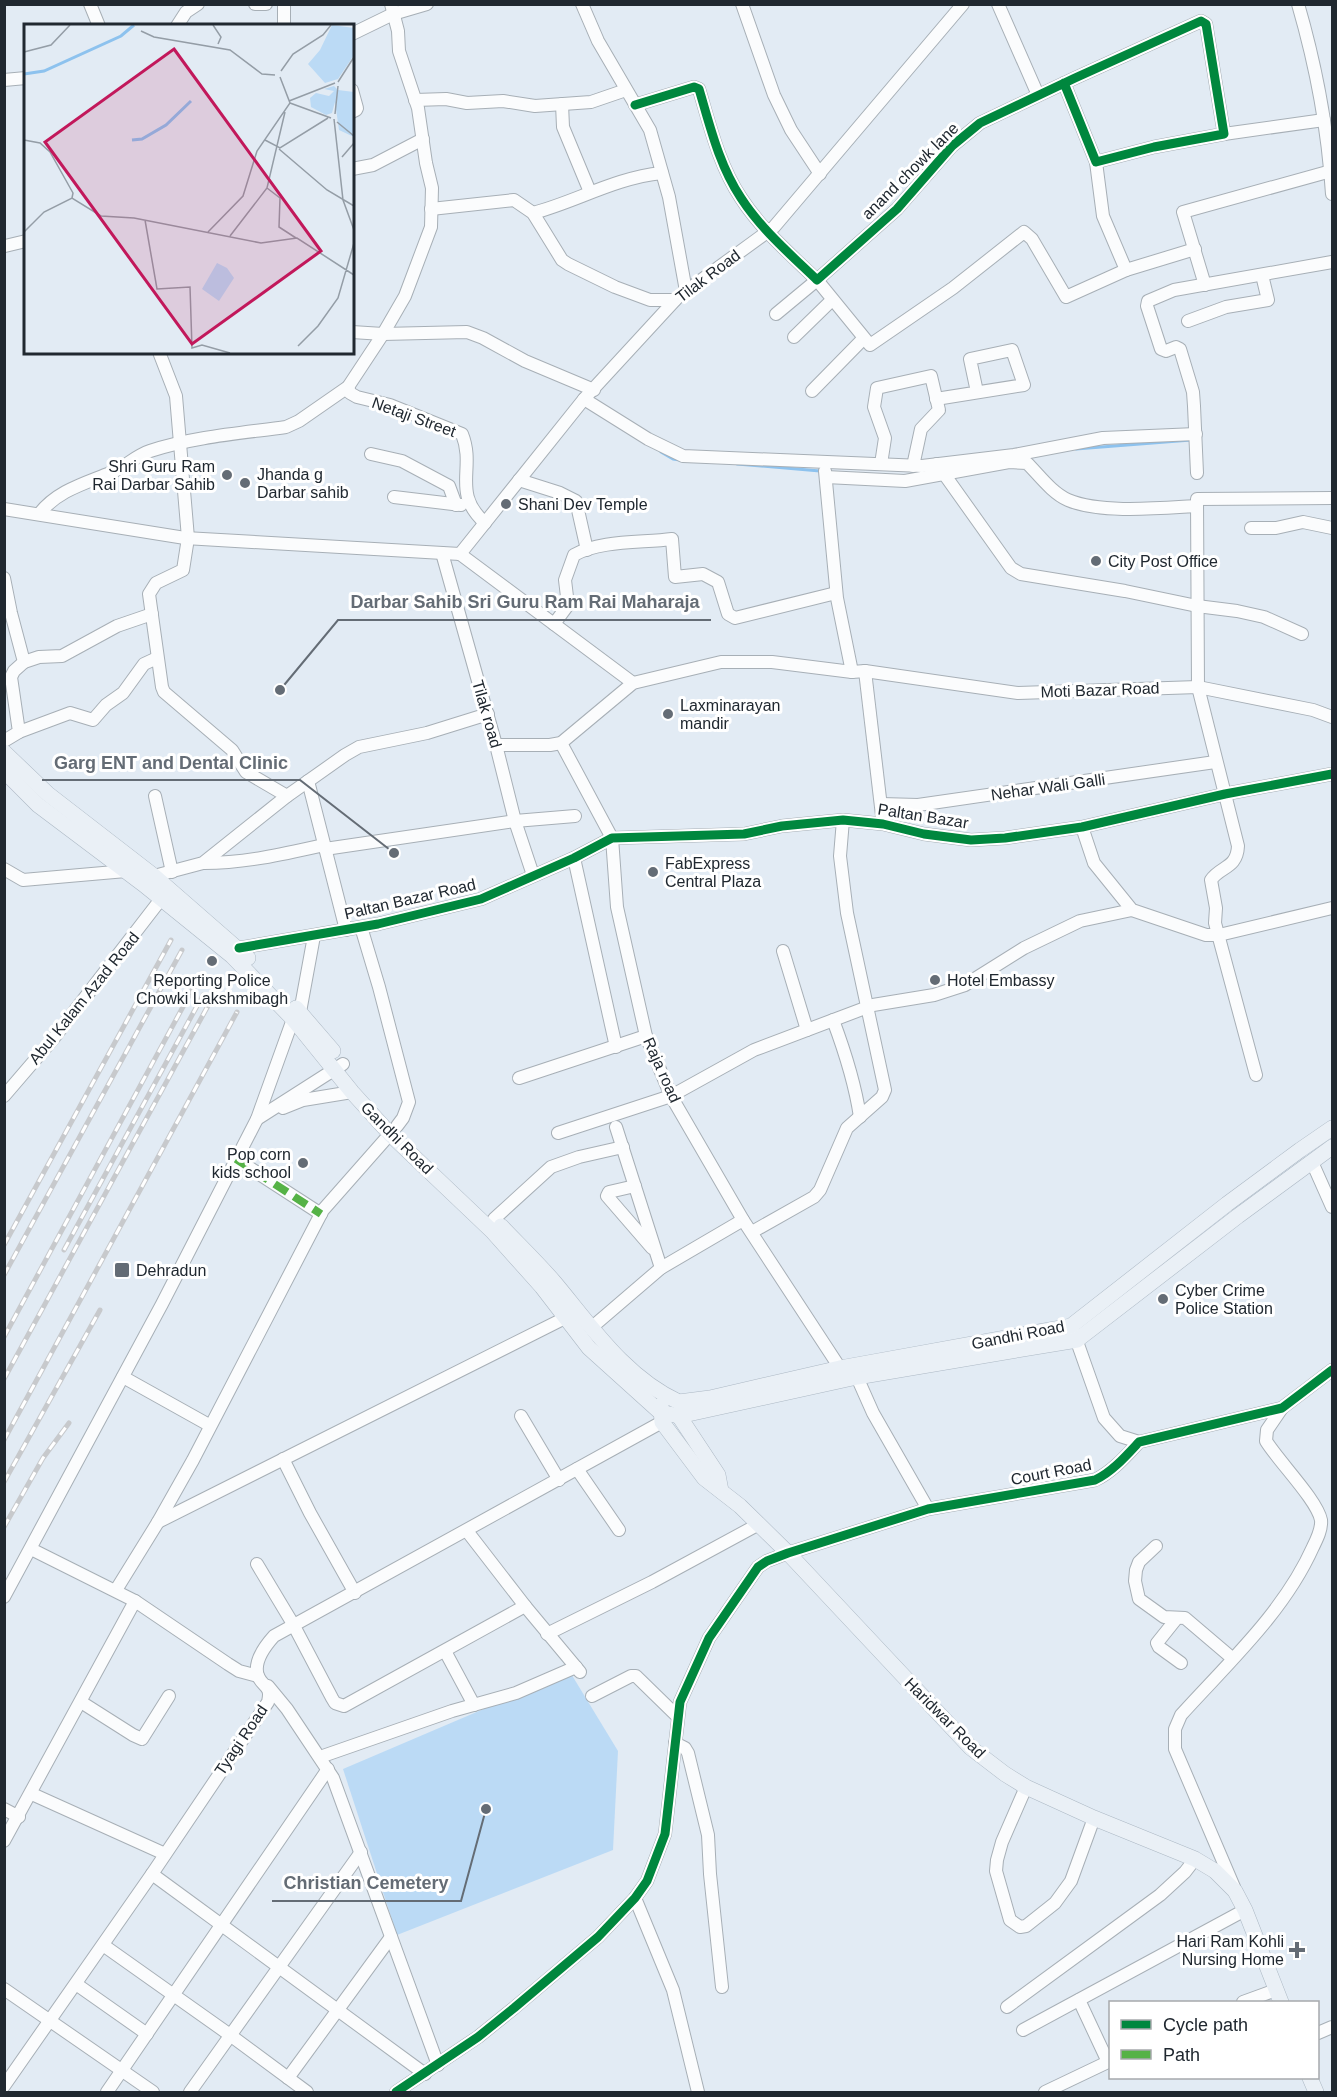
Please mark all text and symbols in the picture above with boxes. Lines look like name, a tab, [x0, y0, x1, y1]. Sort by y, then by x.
inset map	[24, 24, 354, 354]
street label: anand chowk lane	[858, 119, 962, 223]
street label: Tilak Road	[673, 246, 743, 306]
street label: Netaji Street	[370, 394, 459, 440]
place label: Shri Guru Ram Rai Darbar Sahib	[92, 458, 215, 493]
place label: Jhanda g Darbar sahib	[257, 466, 349, 501]
marker: Shri Guru Ram Rai Darbar Sahib	[220, 468, 234, 482]
marker: Jhanda g Darbar sahib	[238, 476, 252, 490]
place label: Shani Dev Temple	[518, 496, 648, 513]
marker: Shani Dev Temple	[499, 497, 513, 511]
place label: City Post Office	[1108, 553, 1218, 570]
marker: City Post Office	[1089, 554, 1103, 568]
callout: Darbar Sahib Sri Guru Ram Rai Maharaja	[338, 584, 711, 620]
text: Darbar Sahib Sri Guru Ram Rai Maharaja	[350, 592, 701, 612]
street label: Tilak road	[469, 678, 505, 750]
street label: Moti Bazar Road	[1040, 679, 1160, 701]
place label: Laxminarayan mandir	[680, 697, 781, 732]
marker: Laxminarayan mandir	[661, 707, 675, 721]
callout: Garg ENT and Dental Clinic	[42, 744, 300, 780]
text: Garg ENT and Dental Clinic	[54, 753, 288, 773]
street label: Nehar Wali Galli	[990, 771, 1106, 803]
street label: Paltan Bazar	[876, 800, 970, 832]
place label: FabExpress Central Plaza	[665, 855, 761, 890]
marker: FabExpress Central Plaza	[646, 865, 660, 879]
street label: Paltan Bazar Road	[343, 876, 477, 922]
street label: Abul Kalam Azad Road	[26, 929, 142, 1067]
marker: Reporting Police Chowki Lakshmibagh	[205, 954, 219, 968]
place label: Reporting Police Chowki Lakshmibagh	[136, 972, 288, 1007]
place label: Hotel Embassy	[947, 972, 1055, 989]
marker: Hotel Embassy	[928, 973, 942, 987]
street label: Raja road	[640, 1035, 684, 1105]
street label: Gandhi Road	[358, 1099, 436, 1177]
place label: Pop corn kids school	[212, 1146, 291, 1181]
marker: Pop corn kids school	[296, 1156, 310, 1170]
marker: Dehradun	[113, 1261, 131, 1279]
place label: Dehradun	[136, 1262, 206, 1279]
place label: Cyber Crime Police Station	[1175, 1282, 1273, 1317]
marker: Cyber Crime Police Station	[1156, 1292, 1170, 1306]
street label: Gandhi Road	[970, 1318, 1066, 1352]
street label: Court Road	[1009, 1456, 1093, 1488]
street label: Haridwar Road	[901, 1674, 989, 1762]
street label: Tyagi Road	[211, 1702, 271, 1778]
callout: Christian Cemetery	[272, 1865, 461, 1901]
text: Christian Cemetery	[283, 1873, 449, 1893]
place label: Hari Ram Kohli Nursing Home	[1176, 1933, 1284, 1968]
marker: Hari Ram Kohli Nursing Home	[1288, 1941, 1306, 1959]
legend	[1109, 2001, 1319, 2079]
text: Cycle path	[1163, 2015, 1248, 2035]
text: Path	[1163, 2045, 1200, 2065]

